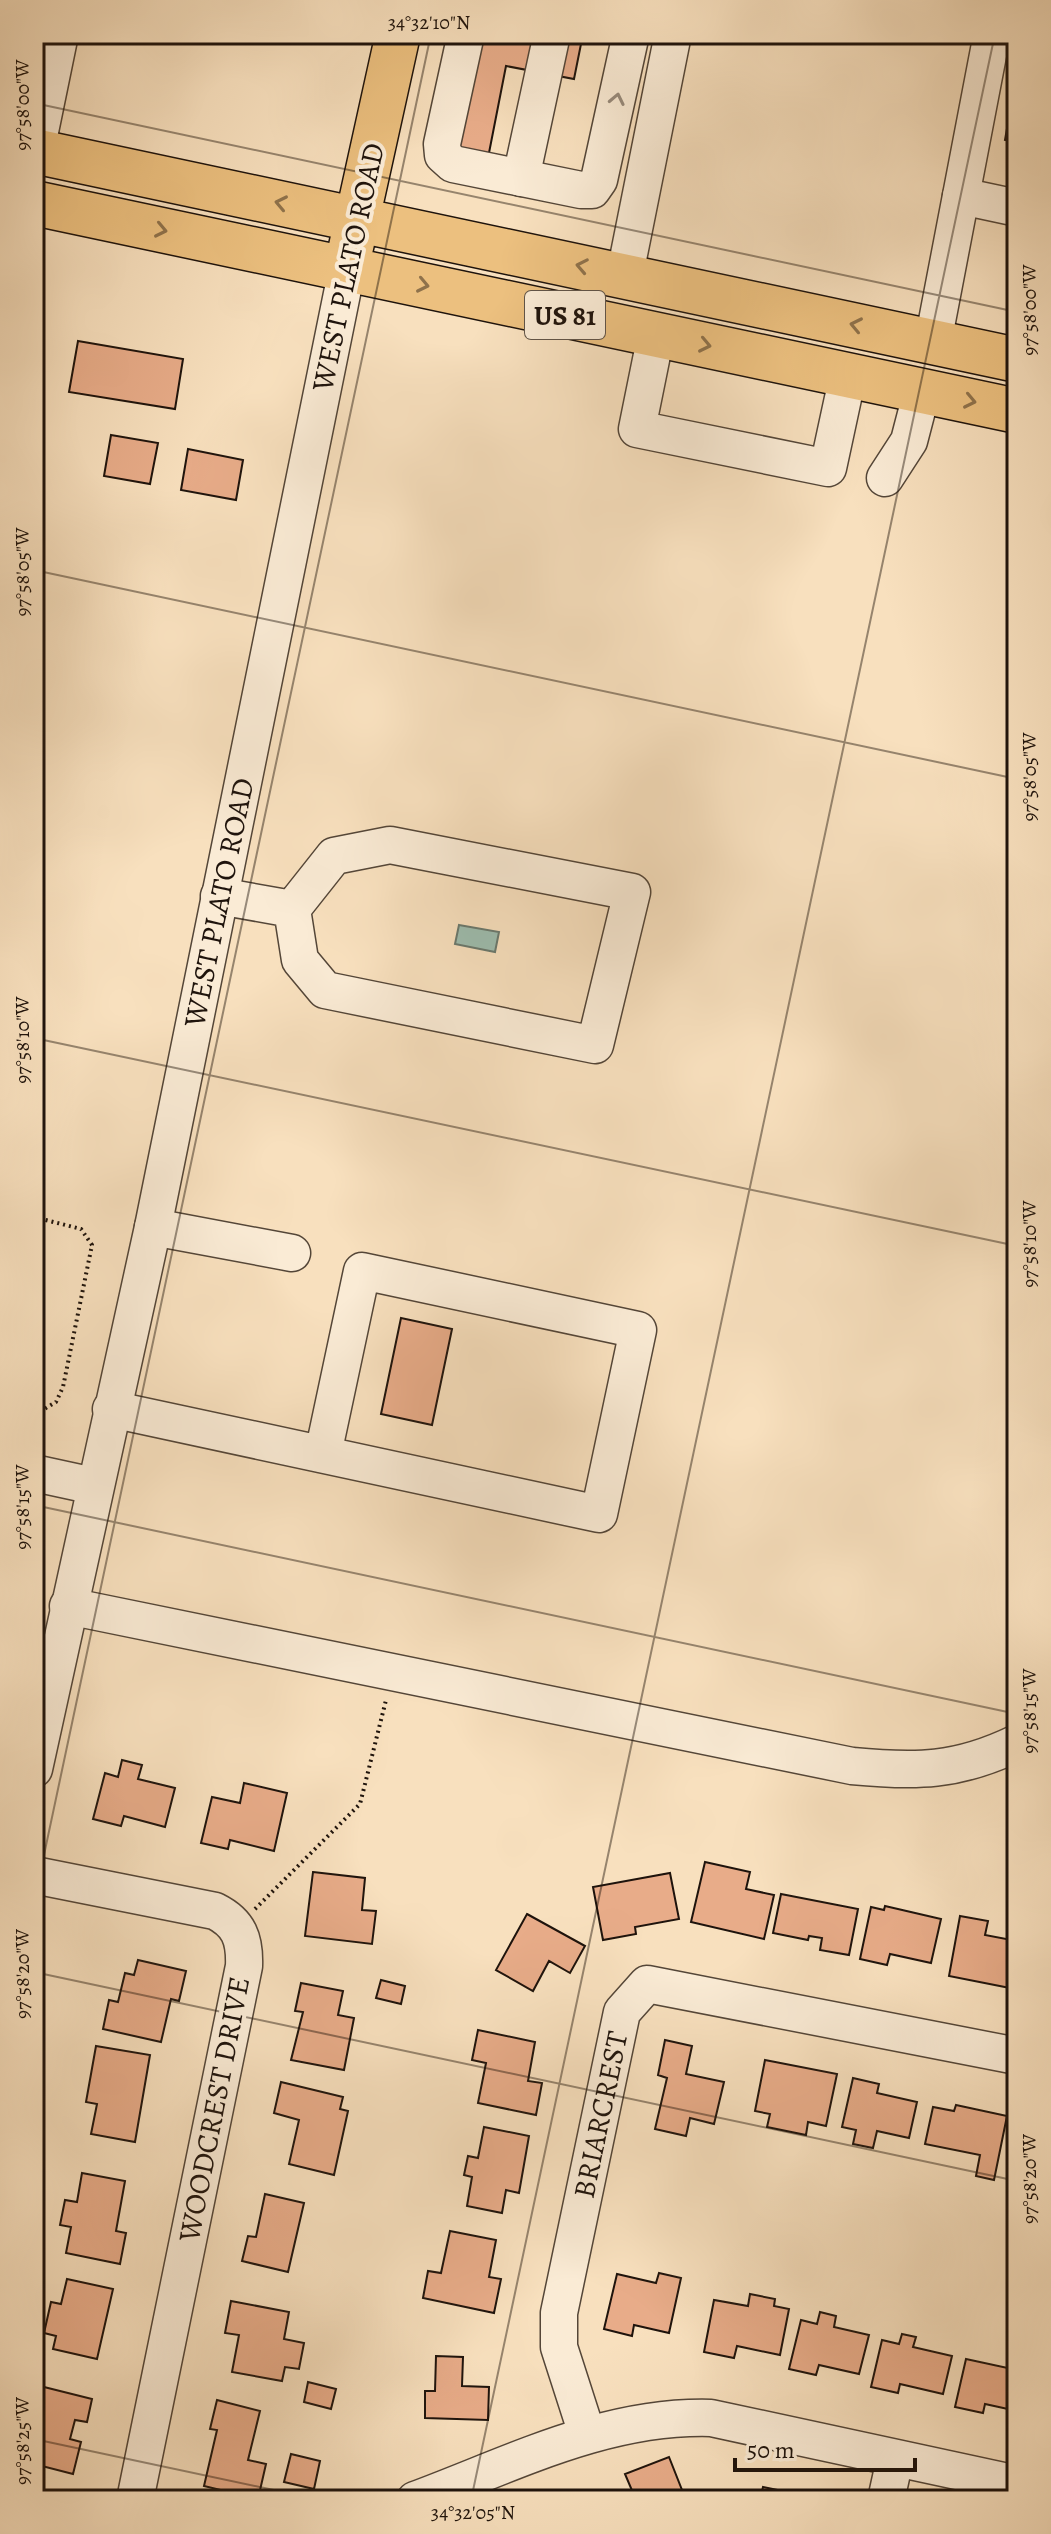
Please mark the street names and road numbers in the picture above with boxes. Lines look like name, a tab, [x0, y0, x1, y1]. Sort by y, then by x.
street label: WEST PLATO ROAD	[302, 139, 394, 396]
road number: US 81	[525, 291, 605, 339]
street label: WEST PLATO ROAD	[174, 774, 263, 1031]
street label: WOODCREST DRIVE	[169, 1973, 259, 2246]
street label: BRIARCREST	[564, 2027, 638, 2202]

